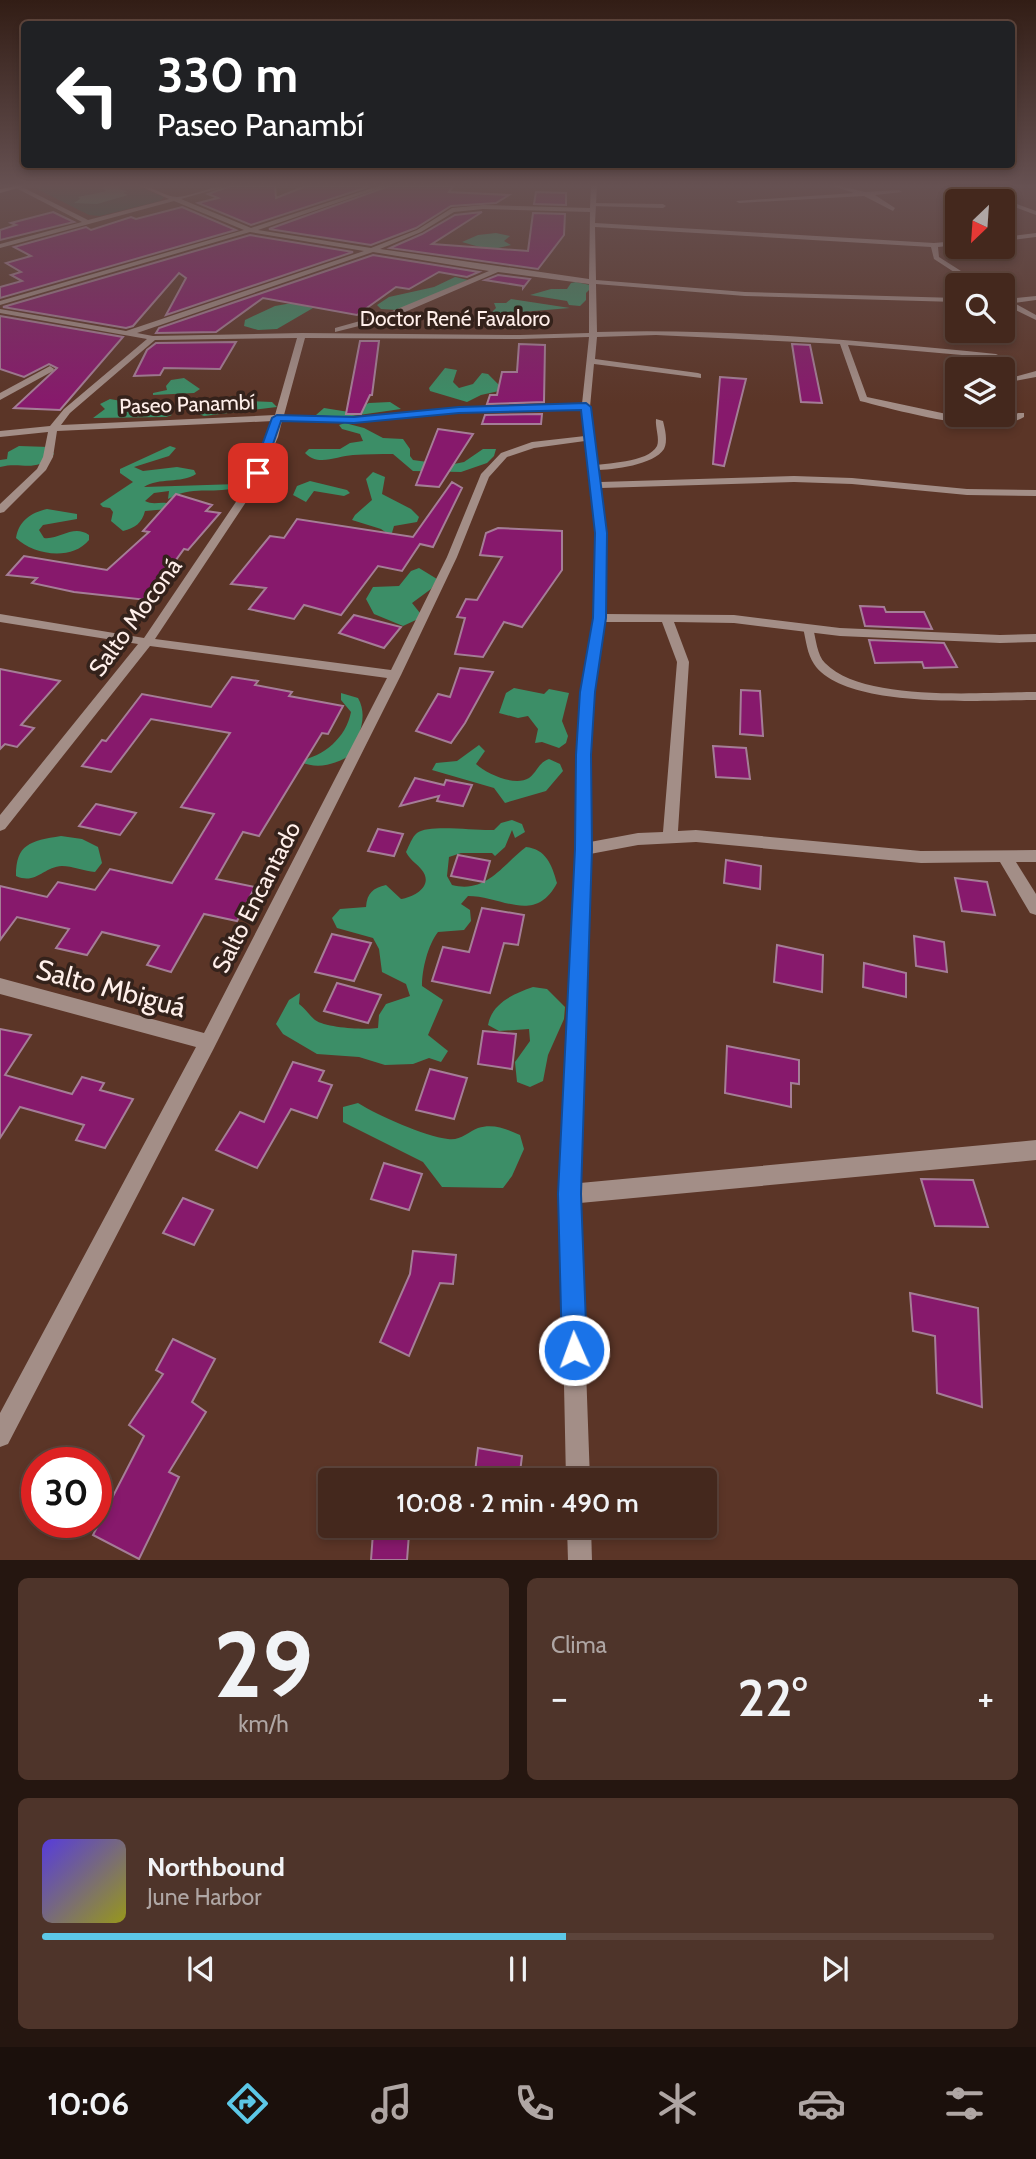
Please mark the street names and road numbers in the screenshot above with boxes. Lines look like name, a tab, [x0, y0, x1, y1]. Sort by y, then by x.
street label: Doctor René Favaloro	[360, 306, 550, 331]
street label: Paseo Panambí	[119, 389, 256, 419]
street label: Salto Moconá	[82, 552, 188, 682]
street label: Salto Encantado	[205, 816, 307, 978]
street label: Salto Mbiguá	[33, 952, 190, 1024]

